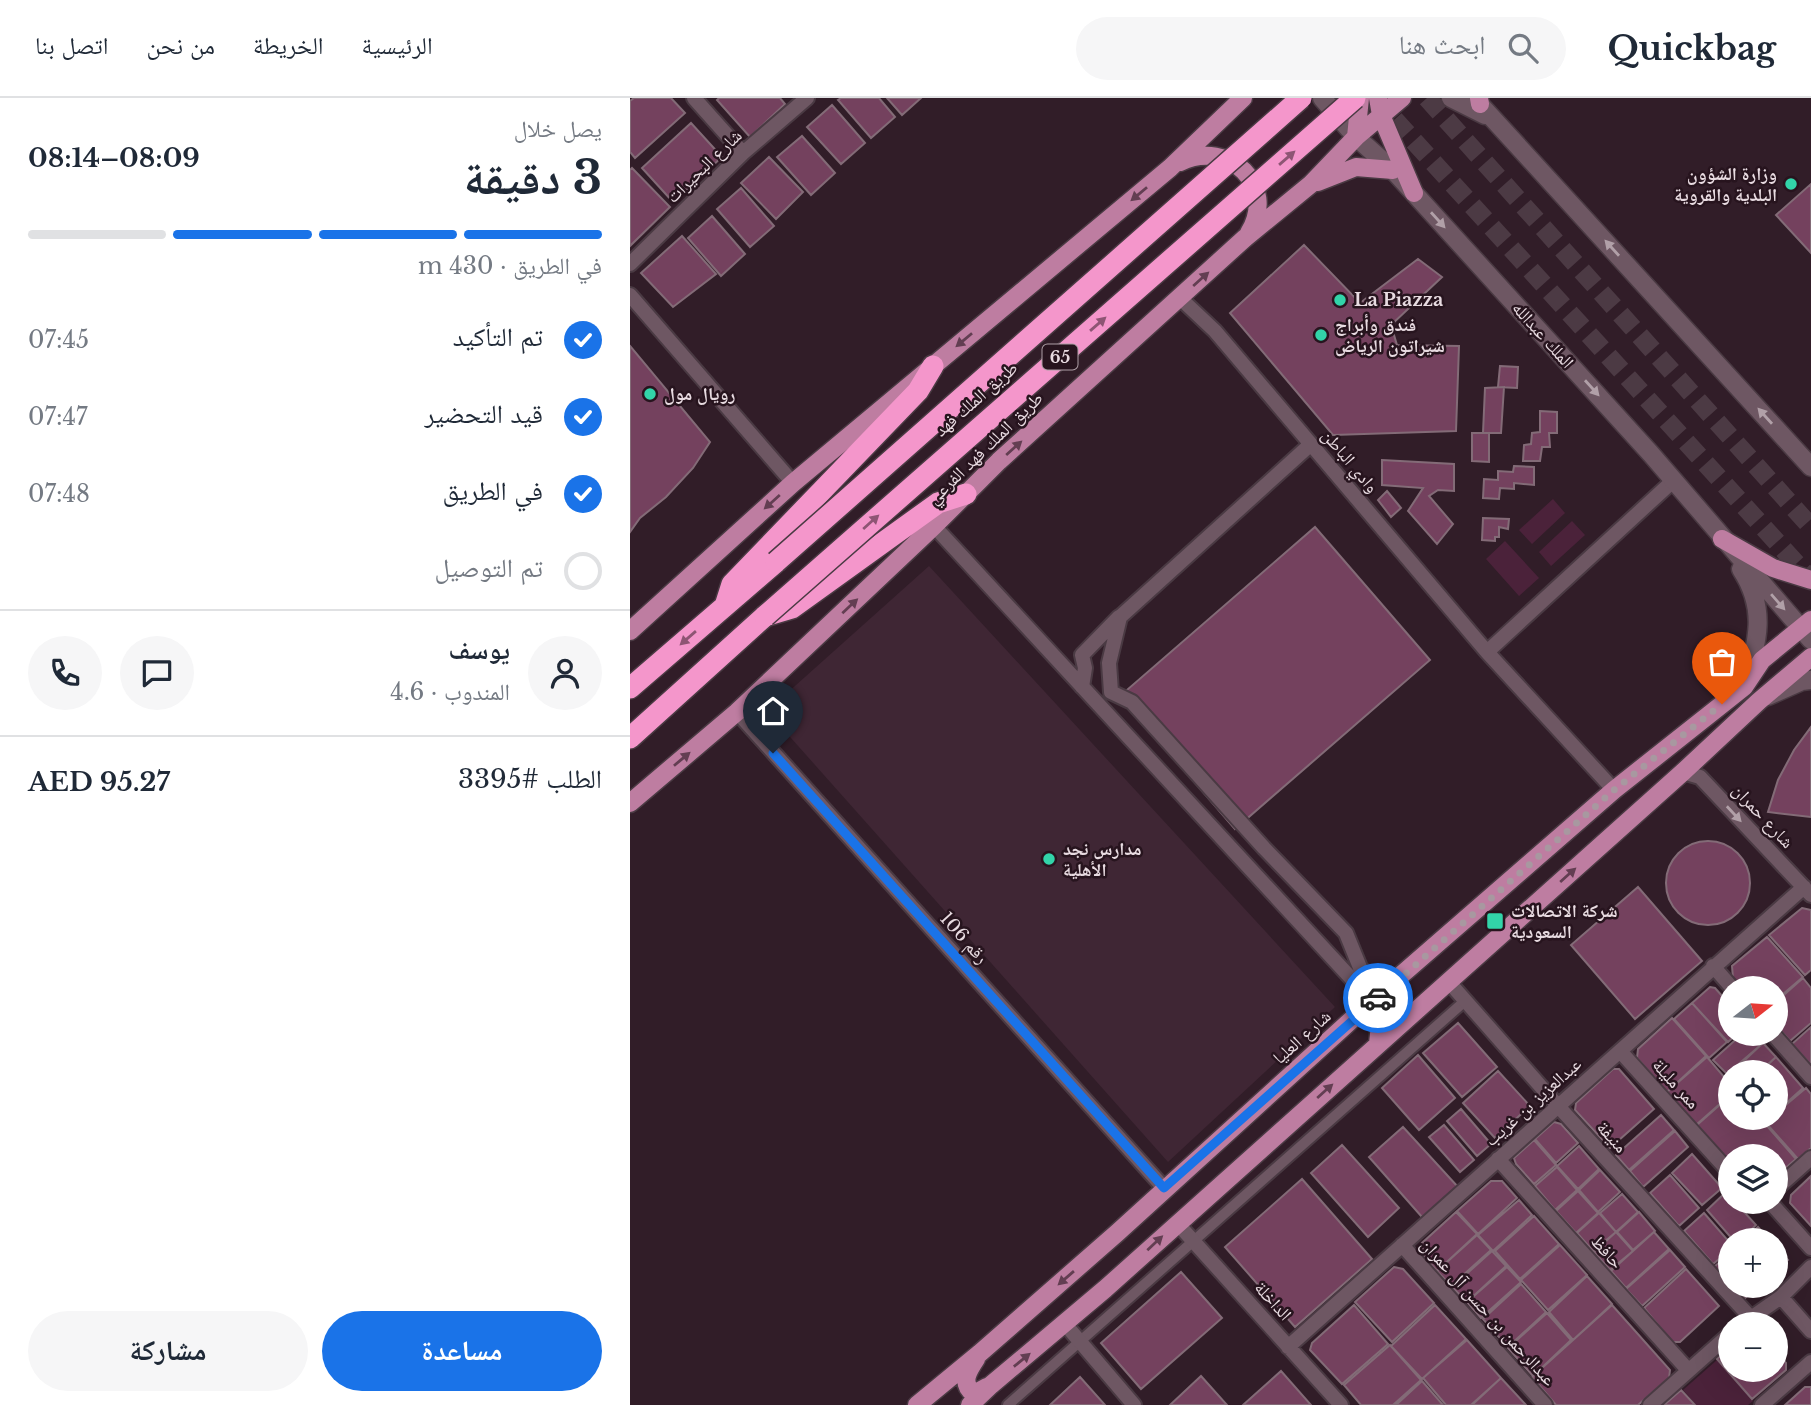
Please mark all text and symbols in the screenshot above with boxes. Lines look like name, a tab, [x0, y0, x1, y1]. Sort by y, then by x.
search box	[1076, 17, 1566, 80]
text: Quickbag	[1608, 28, 1776, 69]
text: ابحث هنا	[1399, 29, 1486, 61]
icon: search	[1504, 29, 1542, 67]
text: اتصل بنا	[35, 31, 108, 60]
text: من نحن	[146, 31, 215, 60]
text: الخريطة	[253, 31, 324, 60]
text: الرئيسية	[362, 31, 433, 60]
text: يصل خلال	[514, 115, 602, 143]
street label: شارع البحيرات	[662, 125, 746, 207]
text: 08:09–08:14	[28, 142, 200, 174]
text: 3 دقيقة	[464, 149, 602, 206]
one-way arrow	[1278, 150, 1295, 166]
place label: وزارة الشؤون البلدية والقروية	[1674, 163, 1777, 206]
marker: وزارة الشؤون البلدية والقروية	[1783, 176, 1799, 192]
one-way arrow	[1130, 186, 1147, 201]
one-way arrow	[1430, 211, 1446, 228]
one-way arrow	[1604, 239, 1620, 257]
text: في الطريق · 430 m	[418, 252, 602, 280]
one-way arrow	[1192, 271, 1209, 287]
place label: La Piazza	[1354, 289, 1444, 311]
marker: La Piazza	[1332, 292, 1348, 308]
street label: الملك عبدالله	[1507, 297, 1579, 373]
place label: فندق وأبراج شيراتون الرياض	[1335, 314, 1445, 357]
one-way arrow	[1089, 317, 1106, 332]
text: تم التأكيد	[453, 321, 543, 353]
icon: check	[564, 321, 602, 359]
text: 07:45	[28, 326, 89, 354]
marker: فندق وأبراج شيراتون الرياض	[1313, 327, 1329, 343]
one-way arrow	[956, 332, 973, 347]
road number: 65	[1042, 344, 1078, 370]
street label: طريق الملك فهد	[930, 357, 1022, 441]
one-way arrow	[1583, 379, 1599, 396]
place label: رويال مول	[664, 383, 735, 405]
marker: رويال مول	[642, 386, 658, 402]
street label: طريق الملك فهد الفرعي	[923, 387, 1050, 511]
text: قيد التحضير	[424, 398, 543, 430]
icon: check	[564, 398, 602, 436]
text: 07:47	[28, 403, 88, 431]
one-way arrow	[1757, 407, 1773, 425]
street label: وادي الباطن	[1314, 425, 1383, 500]
one-way arrow	[1005, 440, 1022, 456]
text: في الطريق	[443, 475, 543, 507]
icon: check	[564, 475, 602, 513]
text: 07:48	[28, 480, 90, 508]
one-way arrow	[764, 494, 781, 510]
one-way arrow	[862, 514, 880, 530]
text: تم التوصيل	[435, 552, 543, 584]
one-way arrow	[1770, 594, 1785, 611]
one-way arrow	[841, 598, 858, 614]
one-way arrow	[679, 630, 696, 645]
pin	[1692, 632, 1752, 704]
text: يوسف	[449, 634, 510, 666]
button: phone	[28, 636, 102, 710]
button: chat	[120, 636, 194, 710]
button: person	[528, 636, 602, 710]
icon: bag	[1703, 643, 1741, 681]
text: المندوب · 4.6	[390, 678, 510, 706]
pin	[743, 681, 803, 753]
icon: home	[754, 692, 792, 730]
one-way arrow	[673, 751, 691, 767]
text: الطلب #3395	[458, 763, 602, 795]
text: AED 95.27	[28, 766, 170, 798]
street label: شارع حمران	[1728, 779, 1798, 853]
one-way arrow	[1726, 805, 1742, 822]
place label: مدارس نجد الأهلية	[1063, 838, 1142, 881]
marker: مدارس نجد الأهلية	[1041, 851, 1057, 867]
one-way arrow	[1559, 867, 1576, 883]
place label: شركة الاتصالات السعودية	[1511, 900, 1618, 943]
street label: رقم 106	[934, 908, 993, 969]
marker: شركة الاتصالات السعودية	[1485, 911, 1505, 931]
courier	[1343, 963, 1413, 1033]
north arrow	[1718, 976, 1788, 1046]
map controls	[1718, 976, 1788, 1382]
icon: car	[1359, 979, 1397, 1017]
street label: شارع العليا	[1268, 1005, 1336, 1069]
street label: عبدالعزيز بن غريب	[1480, 1053, 1586, 1151]
street label: ممر مليلة	[1648, 1054, 1704, 1114]
button: locate	[1718, 1060, 1788, 1130]
one-way arrow	[1316, 1083, 1334, 1099]
street label: منيفة	[1592, 1117, 1632, 1157]
button: layers	[1718, 1144, 1788, 1214]
button: +	[1718, 1228, 1788, 1298]
street label: حافظ	[1586, 1231, 1628, 1273]
street label: عبدالرحمن بن حسن آل عمران	[1416, 1234, 1560, 1390]
one-way arrow	[1146, 1235, 1164, 1251]
one-way arrow	[1057, 1270, 1074, 1285]
street label: الداخلة	[1250, 1277, 1296, 1325]
button: مشاركة	[28, 1311, 308, 1391]
button: مساعدة	[322, 1311, 602, 1391]
button: −	[1718, 1312, 1788, 1382]
one-way arrow	[1013, 1353, 1030, 1368]

